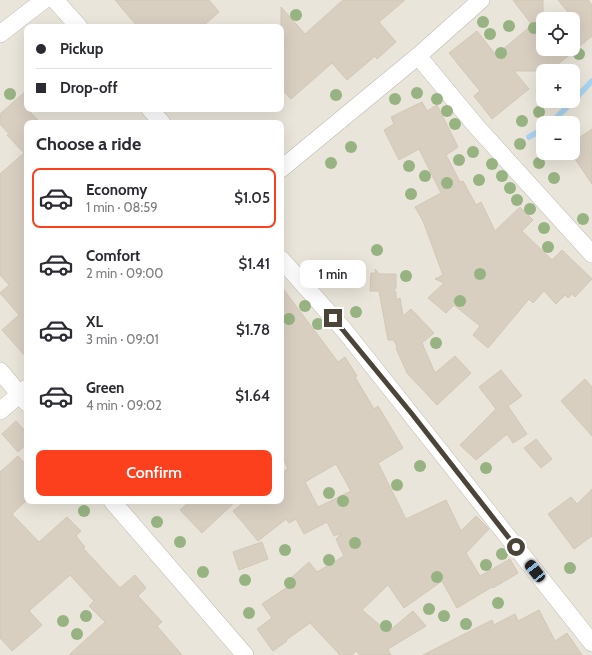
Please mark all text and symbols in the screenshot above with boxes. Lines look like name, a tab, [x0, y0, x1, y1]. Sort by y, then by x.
map controls	[536, 12, 580, 160]
button: locate	[536, 12, 580, 56]
text: Pickup	[60, 40, 103, 58]
button: +	[536, 64, 580, 108]
text: Drop-off	[60, 79, 118, 97]
button: −	[536, 116, 580, 160]
text: Choose a ride	[36, 133, 141, 155]
icon: car	[38, 180, 74, 216]
text: Economy	[86, 181, 147, 199]
text: $1.05	[234, 189, 270, 207]
text: 1 min · 08:59	[86, 199, 158, 215]
icon: car	[38, 246, 74, 282]
text: Comfort	[86, 247, 140, 265]
text: $1.41	[238, 255, 270, 273]
callout: 1 min	[300, 260, 366, 288]
text: 2 min · 09:00	[86, 265, 163, 281]
text: 1 min	[318, 266, 348, 282]
route end	[324, 309, 342, 327]
icon: car	[38, 312, 74, 348]
text: XL	[86, 313, 103, 331]
text: $1.78	[236, 321, 270, 339]
text: 3 min · 09:01	[86, 331, 159, 347]
icon: car	[38, 378, 74, 414]
text: Green	[86, 379, 124, 397]
text: $1.64	[235, 387, 270, 405]
text: 4 min · 09:02	[86, 397, 162, 413]
button: Confirm	[36, 450, 272, 496]
route start	[507, 538, 525, 556]
car	[523, 558, 547, 584]

